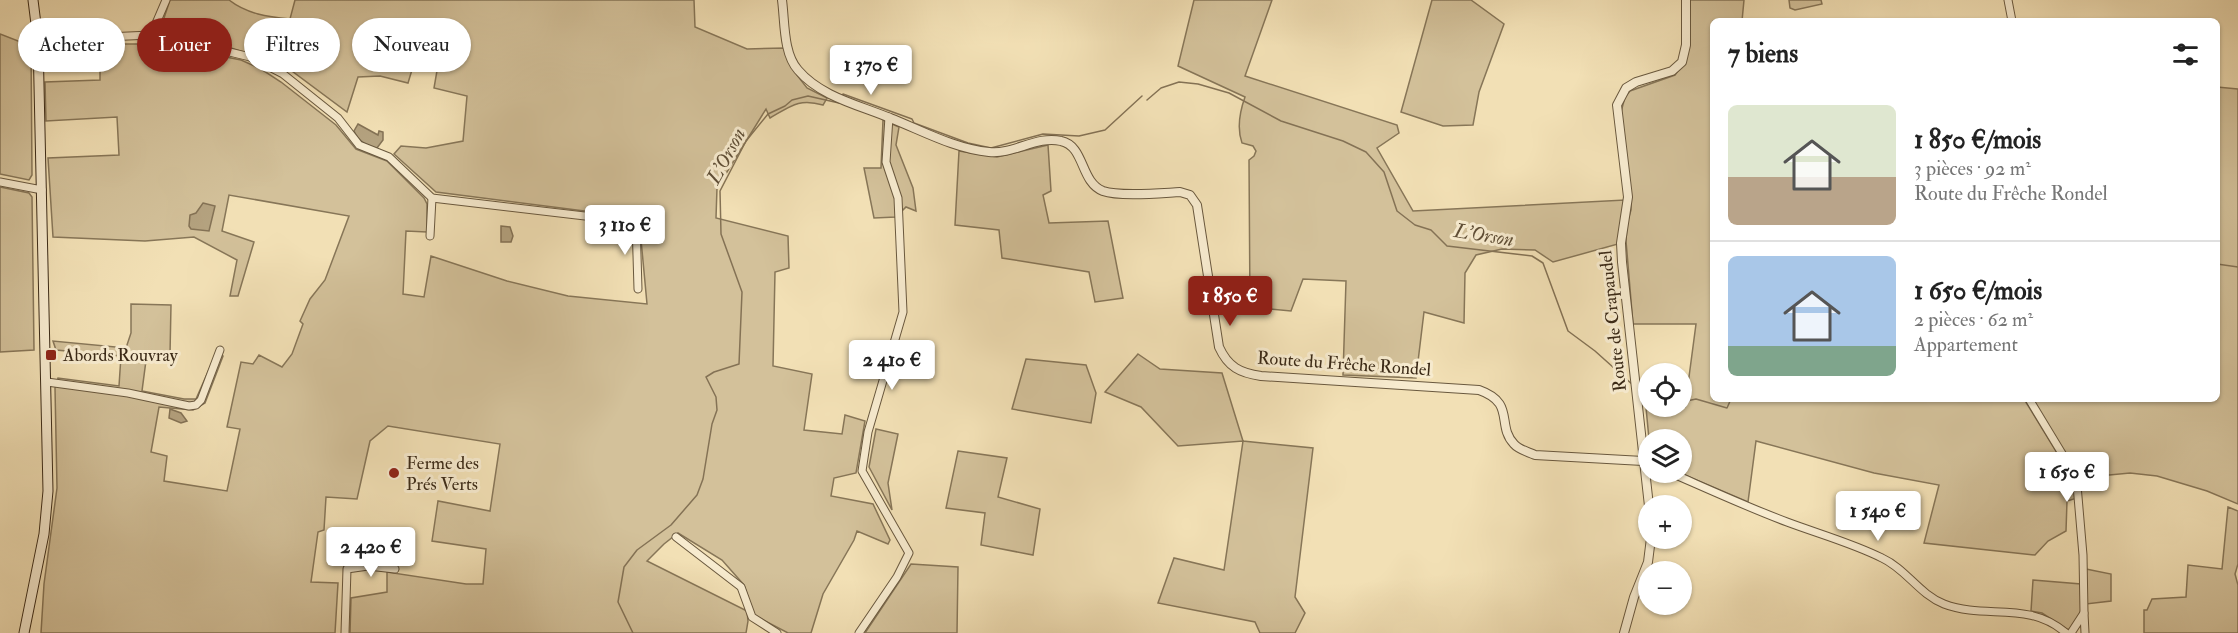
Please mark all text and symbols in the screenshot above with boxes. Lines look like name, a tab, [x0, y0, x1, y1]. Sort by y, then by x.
chip: Acheter	[18, 18, 125, 72]
chip: Louer	[137, 18, 232, 72]
chip: Filtres	[244, 18, 340, 72]
chip: Nouveau	[352, 18, 471, 72]
text: 7 biens	[1728, 38, 1798, 70]
icon: filters	[2169, 38, 2202, 71]
pin: 1 370 €	[816, 45, 926, 96]
text: 1 370 €	[844, 52, 898, 77]
water label: L’Orson	[700, 124, 751, 189]
text: 1 850 €/mois	[1914, 124, 2041, 156]
icon: home	[1776, 129, 1848, 201]
text: 3 pièces · 92 m²	[1914, 156, 2031, 181]
text: Route du Frêche Rondel	[1914, 181, 2108, 206]
pin: 3 110 €	[570, 205, 680, 256]
text: 3 110 €	[599, 212, 651, 237]
water label: L’Orson	[1451, 218, 1516, 252]
street label: Route de Crapaudel	[1594, 249, 1632, 393]
text: 1 650 €/mois	[1914, 275, 2042, 307]
pin: 1 850 €	[1175, 276, 1285, 327]
icon: home	[1776, 280, 1848, 352]
text: 1 850 €	[1202, 283, 1258, 308]
text: 2 pièces · 62 m²	[1914, 307, 2033, 332]
text: Appartement	[1914, 332, 2018, 357]
pin: 2 410 €	[837, 340, 947, 391]
place label: Abords Rouvray	[62, 344, 179, 367]
street label: Route du Frêche Rondel	[1256, 346, 1432, 382]
text: 2 410 €	[863, 347, 921, 372]
marker: Abords Rouvray	[44, 348, 58, 362]
map controls	[1638, 363, 1692, 615]
button: locate	[1638, 363, 1692, 417]
button: layers	[1638, 429, 1692, 483]
place label: Ferme des Prés Verts	[406, 452, 479, 496]
pin: 1 650 €	[2012, 452, 2122, 503]
text: 1 650 €	[2039, 459, 2095, 484]
marker: Ferme des Prés Verts	[387, 466, 401, 480]
pin: 1 540 €	[1823, 491, 1933, 542]
button: +	[1638, 495, 1692, 549]
text: 1 540 €	[1850, 498, 1906, 523]
pin: 2 420 €	[316, 527, 426, 578]
text: 2 420 €	[340, 534, 402, 559]
button: −	[1638, 561, 1692, 615]

